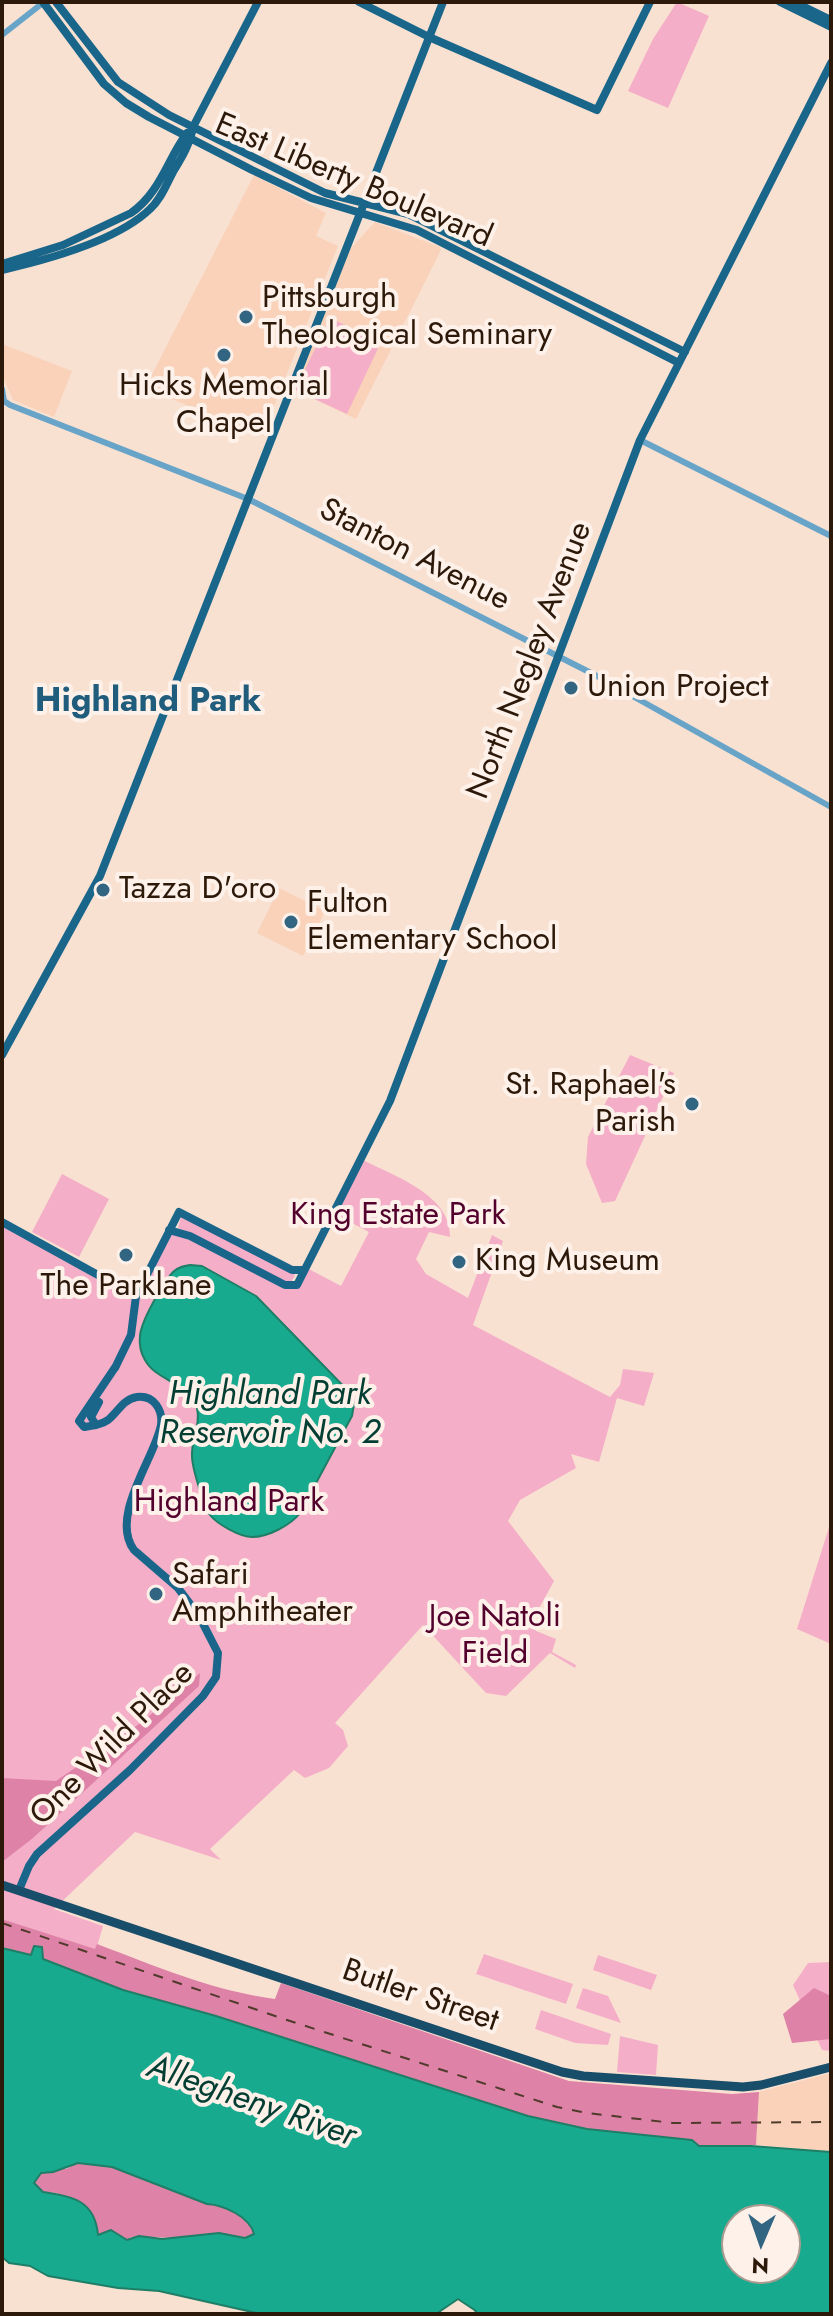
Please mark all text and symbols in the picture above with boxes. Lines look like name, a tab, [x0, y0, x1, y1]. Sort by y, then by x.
street label: East Liberty Boulevard	[209, 106, 497, 258]
place label: Pittsburgh Theological Seminary	[262, 280, 552, 355]
marker: Pittsburgh Theological Seminary	[237, 308, 255, 326]
marker: Hicks Memorial Chapel	[215, 346, 233, 364]
place label: Hicks Memorial Chapel	[119, 368, 329, 443]
street label: Stanton Avenue	[312, 492, 516, 620]
street label: North Negley Avenue	[460, 517, 602, 805]
place label: Union Project	[587, 669, 768, 707]
marker: Union Project	[562, 679, 580, 697]
district label: Highland Park	[35, 683, 261, 723]
place label: Tazza D'oro	[119, 871, 276, 909]
marker: Tazza D'oro	[94, 881, 112, 899]
place label: Fulton Elementary School	[307, 885, 557, 960]
marker: Fulton Elementary School	[282, 913, 300, 931]
place label: St. Raphael's Parish	[505, 1067, 676, 1142]
marker: St. Raphael's Parish	[683, 1095, 701, 1113]
park label: King Estate Park	[290, 1197, 506, 1235]
place label: King Museum	[475, 1243, 660, 1281]
marker: The Parklane	[117, 1246, 135, 1264]
marker: King Museum	[450, 1253, 468, 1271]
place label: The Parklane	[41, 1268, 211, 1306]
water label: Highland Park Reservoir No. 2	[159, 1376, 381, 1456]
park label: Highland Park	[134, 1484, 324, 1522]
place label: Safari Amphitheater	[172, 1557, 353, 1632]
marker: Safari Amphitheater	[147, 1585, 165, 1603]
park label: Joe Natoli Field	[429, 1599, 561, 1674]
street label: One Wild Place	[23, 1655, 203, 1835]
street label: Butler Street	[337, 1952, 503, 2042]
water label: Allegheny River	[141, 2048, 361, 2158]
north arrow	[721, 2204, 801, 2284]
text: N	[751, 2250, 770, 2282]

